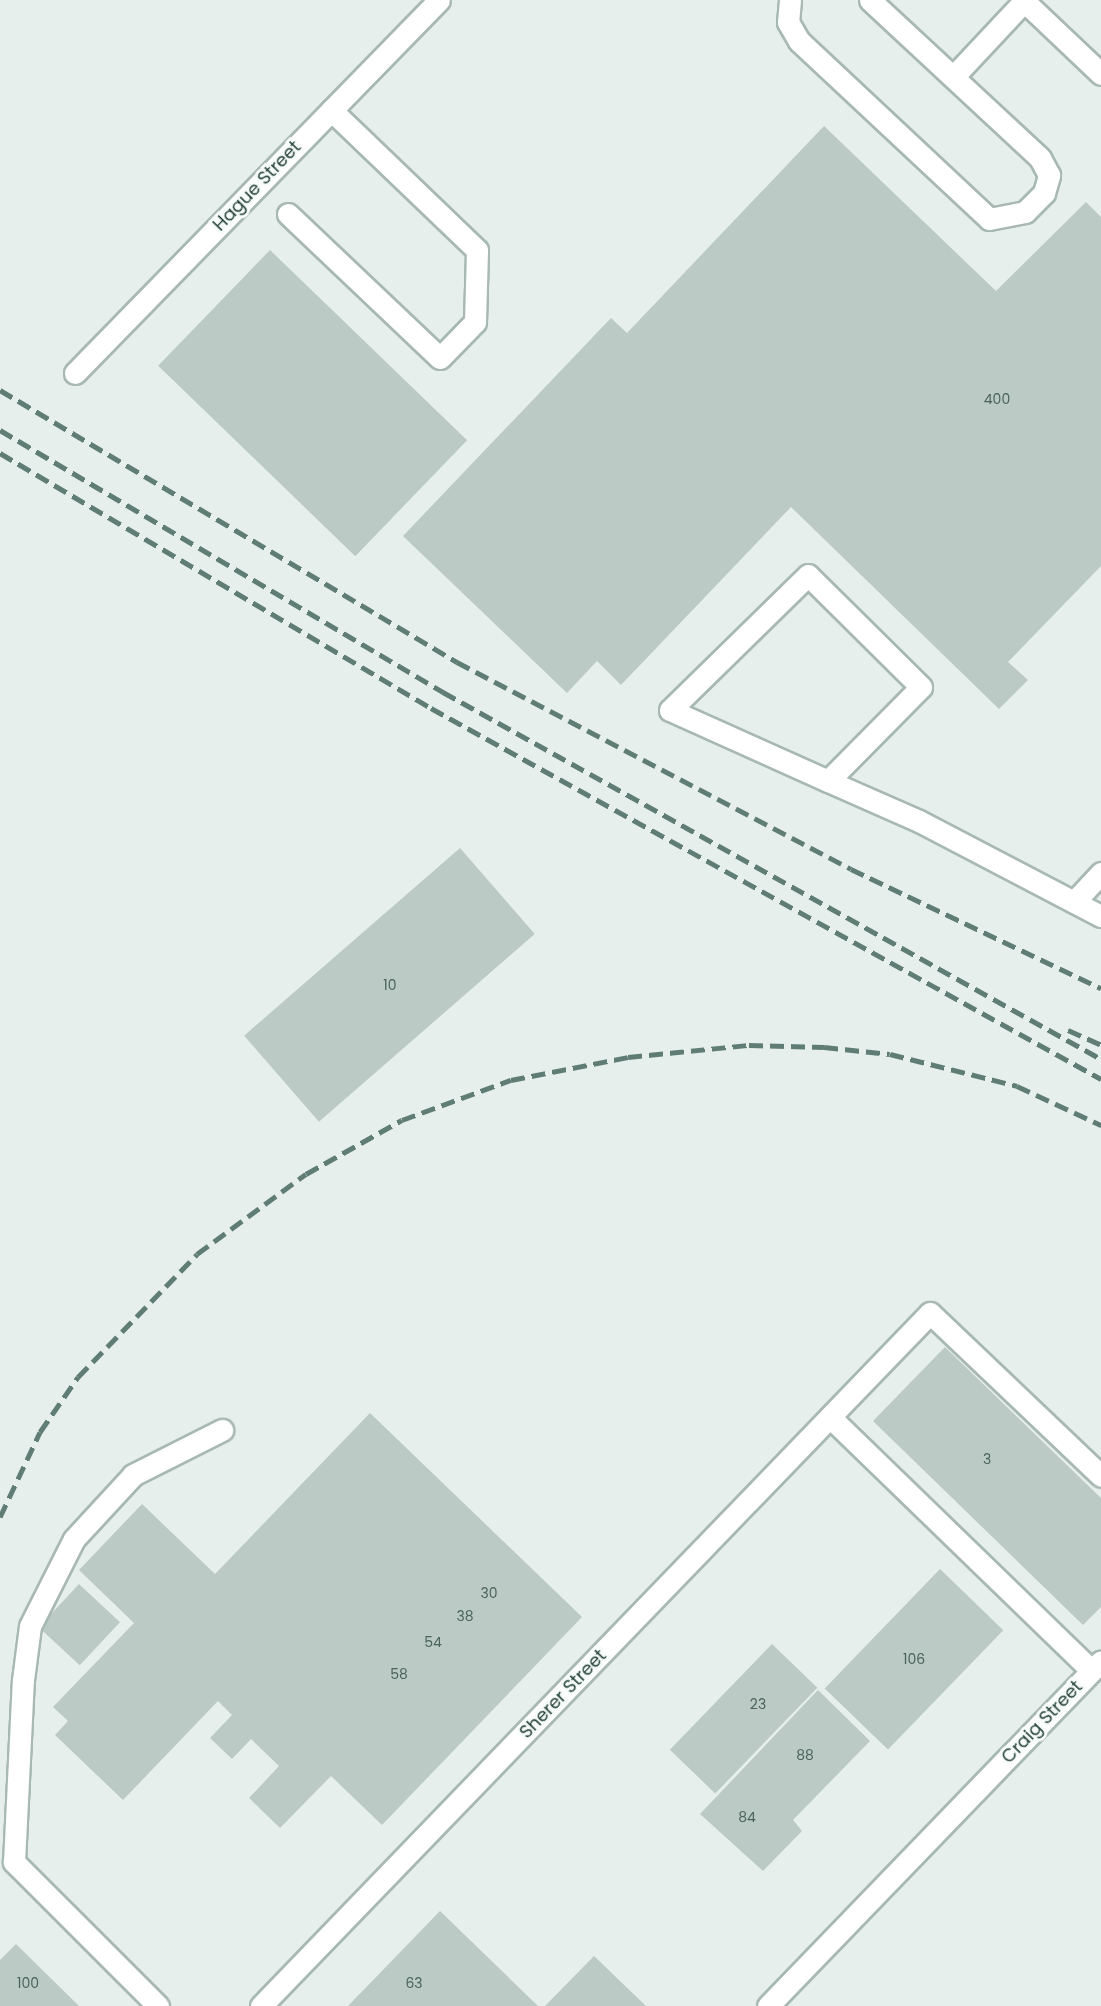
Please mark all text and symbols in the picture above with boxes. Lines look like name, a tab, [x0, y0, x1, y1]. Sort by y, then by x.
street label: Hague Street	[209, 136, 305, 236]
house number: 400	[984, 391, 1010, 407]
house number: 10	[383, 977, 397, 993]
house number: 3	[983, 1451, 991, 1467]
house number: 30	[480, 1585, 498, 1601]
house number: 38	[456, 1608, 474, 1624]
house number: 54	[424, 1634, 442, 1650]
street label: Sherer Street	[515, 1645, 611, 1743]
house number: 106	[903, 1651, 925, 1667]
house number: 58	[390, 1666, 408, 1682]
street label: Craig Street	[997, 1676, 1087, 1768]
house number: 23	[750, 1696, 766, 1712]
house number: 88	[796, 1747, 814, 1763]
house number: 84	[738, 1809, 756, 1825]
house number: 100	[17, 1975, 39, 1991]
house number: 63	[405, 1975, 423, 1991]

